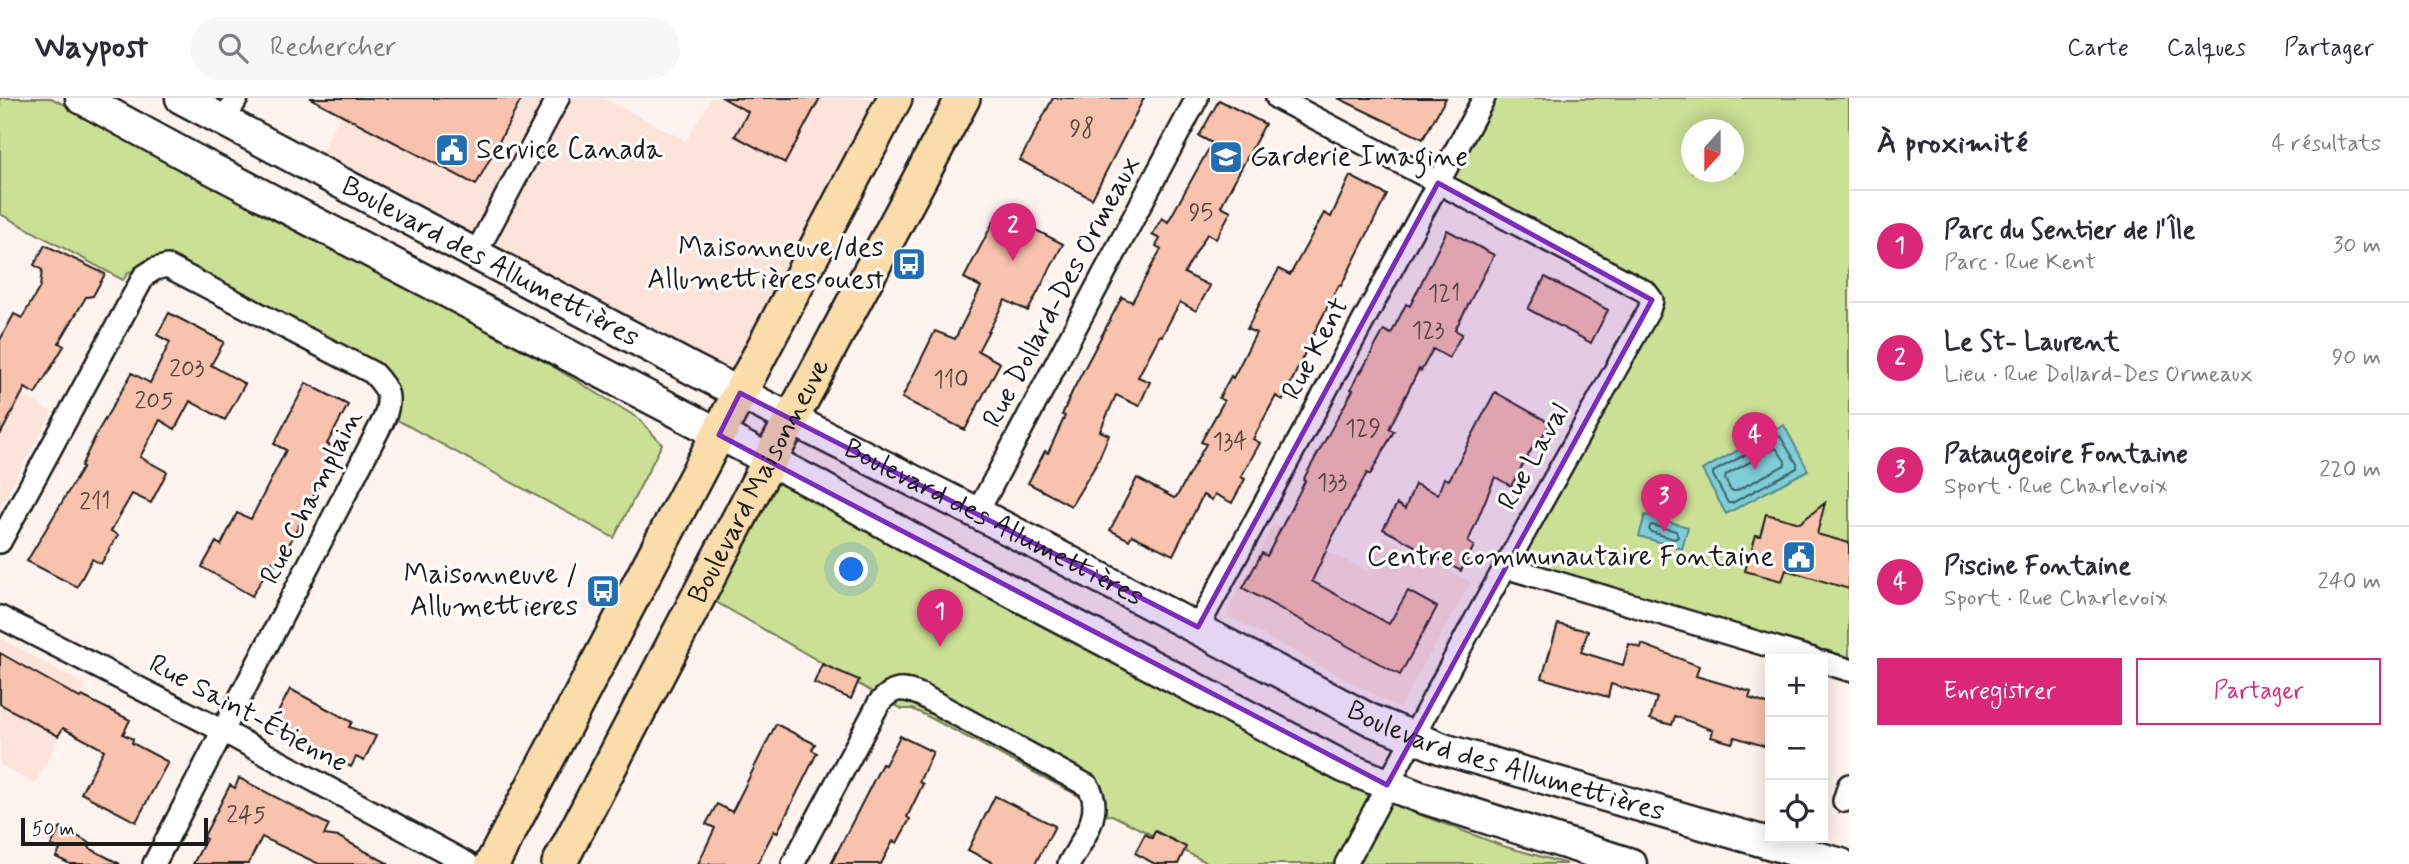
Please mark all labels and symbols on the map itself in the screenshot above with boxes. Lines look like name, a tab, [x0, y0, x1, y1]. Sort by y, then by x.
house number: 98	[1070, 114, 1094, 145]
north arrow	[1681, 119, 1744, 182]
public building icon: Service Canada	[433, 131, 471, 169]
place label: Service Canada	[476, 132, 663, 169]
school or university icon: Garderie Imagine	[1207, 138, 1245, 176]
place label: Garderie Imagine	[1250, 139, 1468, 179]
street label: Rue Dollard-Des Ormeaux	[975, 150, 1149, 434]
street label: Boulevard des Allumettières	[335, 168, 646, 356]
house number: 95	[1189, 198, 1213, 229]
pin: 2	[990, 203, 1036, 261]
place label: Maisonneuve/des Allumettières ouest	[647, 230, 885, 299]
bus stop icon: Maisonneuve/des Allumettières ouest	[890, 245, 928, 283]
house number: 121	[1428, 279, 1460, 310]
street label: Rue Kent	[1274, 291, 1358, 407]
house number: 123	[1411, 316, 1445, 347]
street label: Boulevard Maisonneuve	[679, 352, 839, 610]
house number: 203	[169, 354, 205, 385]
house number: 110	[933, 365, 969, 396]
house number: 205	[135, 386, 173, 417]
street label: Rue Laval	[1489, 397, 1579, 517]
street label: Rue Champlain	[252, 403, 372, 591]
pin: 4	[1732, 412, 1778, 470]
house number: 129	[1345, 414, 1381, 445]
house number: 134	[1212, 427, 1248, 458]
street label: Boulevard des Allumettières	[837, 430, 1150, 616]
house number: 133	[1317, 468, 1348, 499]
pin: 3	[1641, 474, 1687, 532]
house number: 211	[79, 487, 111, 518]
public building icon: Centre communautaire Fontaine	[1780, 538, 1818, 576]
place label: Centre communautaire Fontaine	[1367, 539, 1774, 576]
your location	[834, 552, 868, 586]
place label: Maisonneuve / Allumettieres	[404, 557, 578, 626]
bus stop icon: Maisonneuve / Allumettieres	[584, 572, 622, 610]
pin: 1	[917, 589, 963, 647]
street label: Rue Saint-Étienne	[142, 644, 355, 782]
street label: Boulevard des Allumettières	[1340, 692, 1669, 831]
house number: 245	[226, 800, 266, 831]
scale bar	[21, 815, 208, 847]

